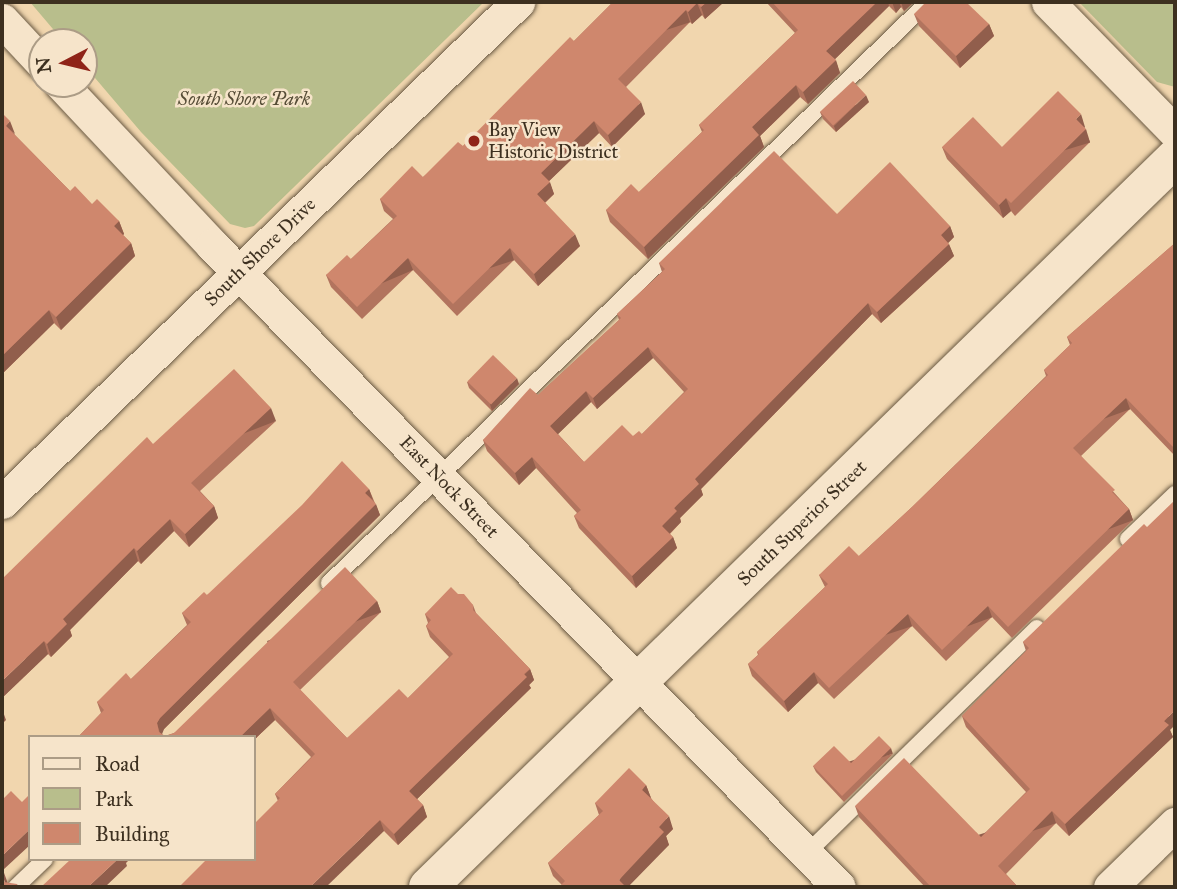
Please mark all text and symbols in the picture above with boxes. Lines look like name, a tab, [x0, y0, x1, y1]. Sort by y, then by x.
north arrow	[28, 28, 98, 98]
text: N	[31, 56, 56, 75]
park label: South Shore Park	[178, 88, 310, 110]
place label: Bay View Historic District	[488, 119, 618, 163]
marker: Bay View Historic District	[466, 133, 482, 149]
street label: South Shore Drive	[200, 193, 320, 311]
street label: East Nock Street	[395, 431, 503, 543]
street label: South Superior Street	[733, 455, 871, 591]
legend	[28, 735, 256, 861]
text: Road	[95, 751, 140, 777]
text: Park	[95, 786, 133, 812]
text: Building	[95, 821, 169, 847]

